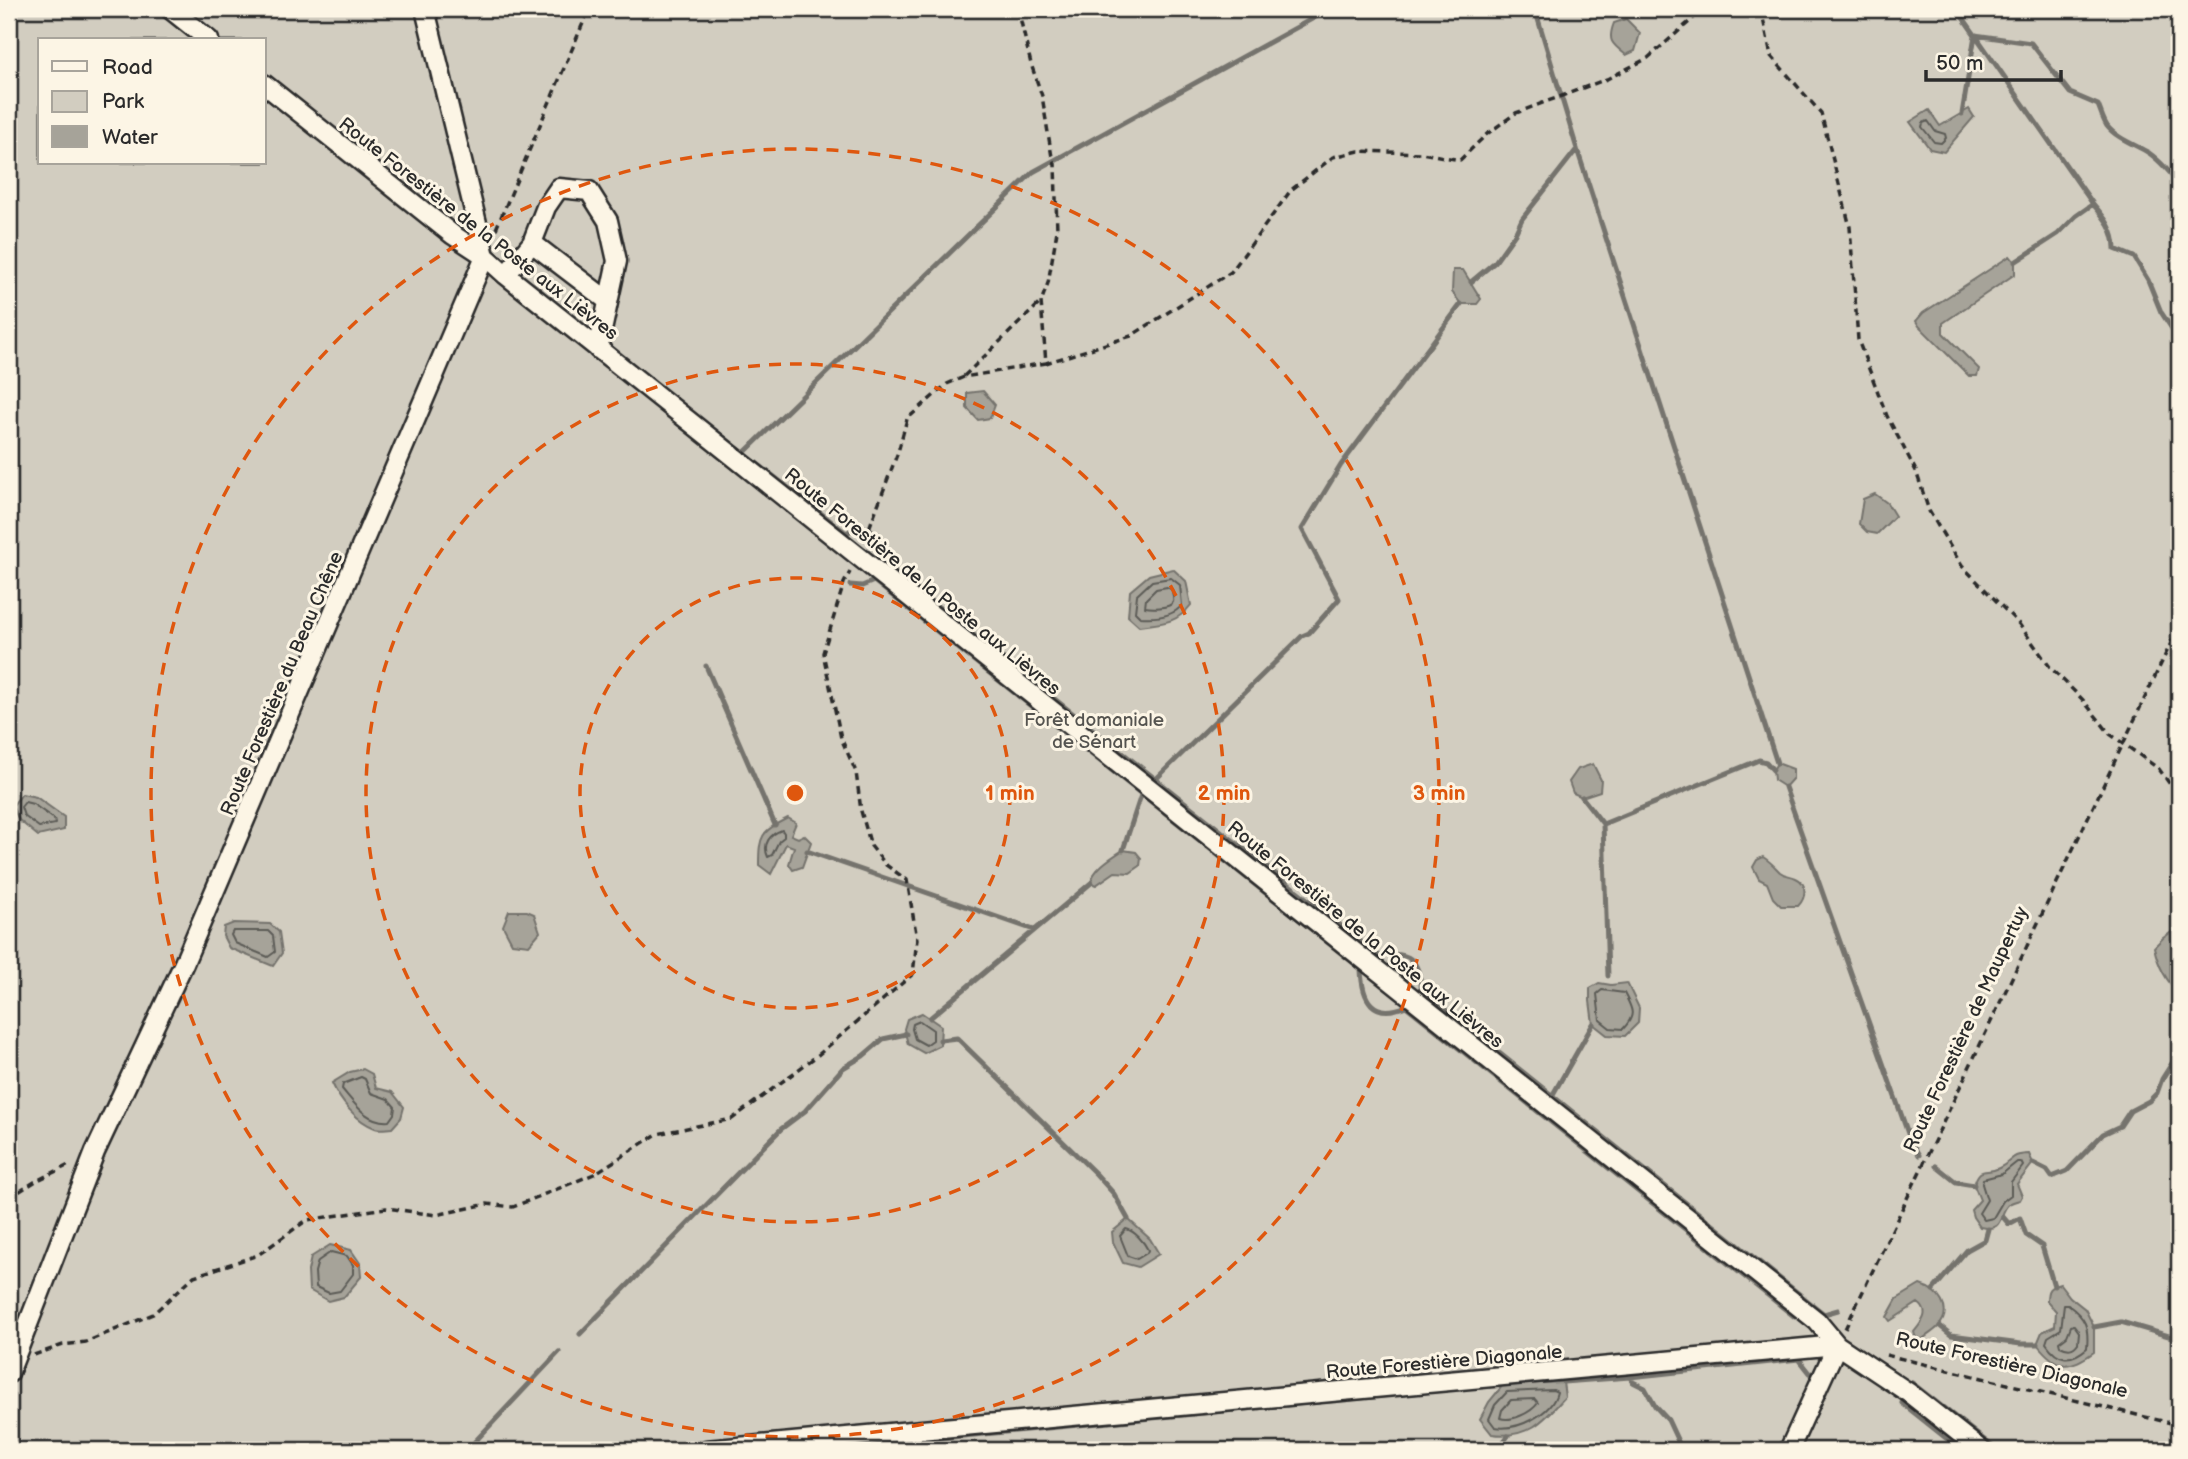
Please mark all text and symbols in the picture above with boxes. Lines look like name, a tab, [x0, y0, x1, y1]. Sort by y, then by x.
legend	[38, 38, 266, 164]
scale bar	[1926, 38, 2060, 82]
text: 50 m	[1936, 51, 1983, 76]
text: Road	[102, 55, 153, 80]
text: Park	[102, 89, 145, 114]
street label: Route Forestière de la Poste aux Lièvres	[334, 113, 622, 345]
text: Water	[102, 125, 158, 150]
street label: Route Forestière de la Poste aux Lièvres	[779, 464, 1065, 701]
street label: Route Forestière du Beau Chêne	[216, 548, 349, 819]
park label: Forêt domaniale de Sénart	[1024, 709, 1164, 754]
centre of rings	[783, 781, 807, 805]
text: 1 min	[985, 781, 1035, 806]
text: 2 min	[1197, 781, 1251, 806]
text: 3 min	[1413, 781, 1465, 806]
street label: Route Forestière de la Poste aux Lièvres	[1222, 817, 1508, 1054]
street label: Route Forestière de Maupertuy	[1899, 903, 2034, 1156]
street label: Route Forestière Diagonale	[1893, 1328, 2130, 1403]
street label: Route Forestière Diagonale	[1325, 1341, 1563, 1384]

